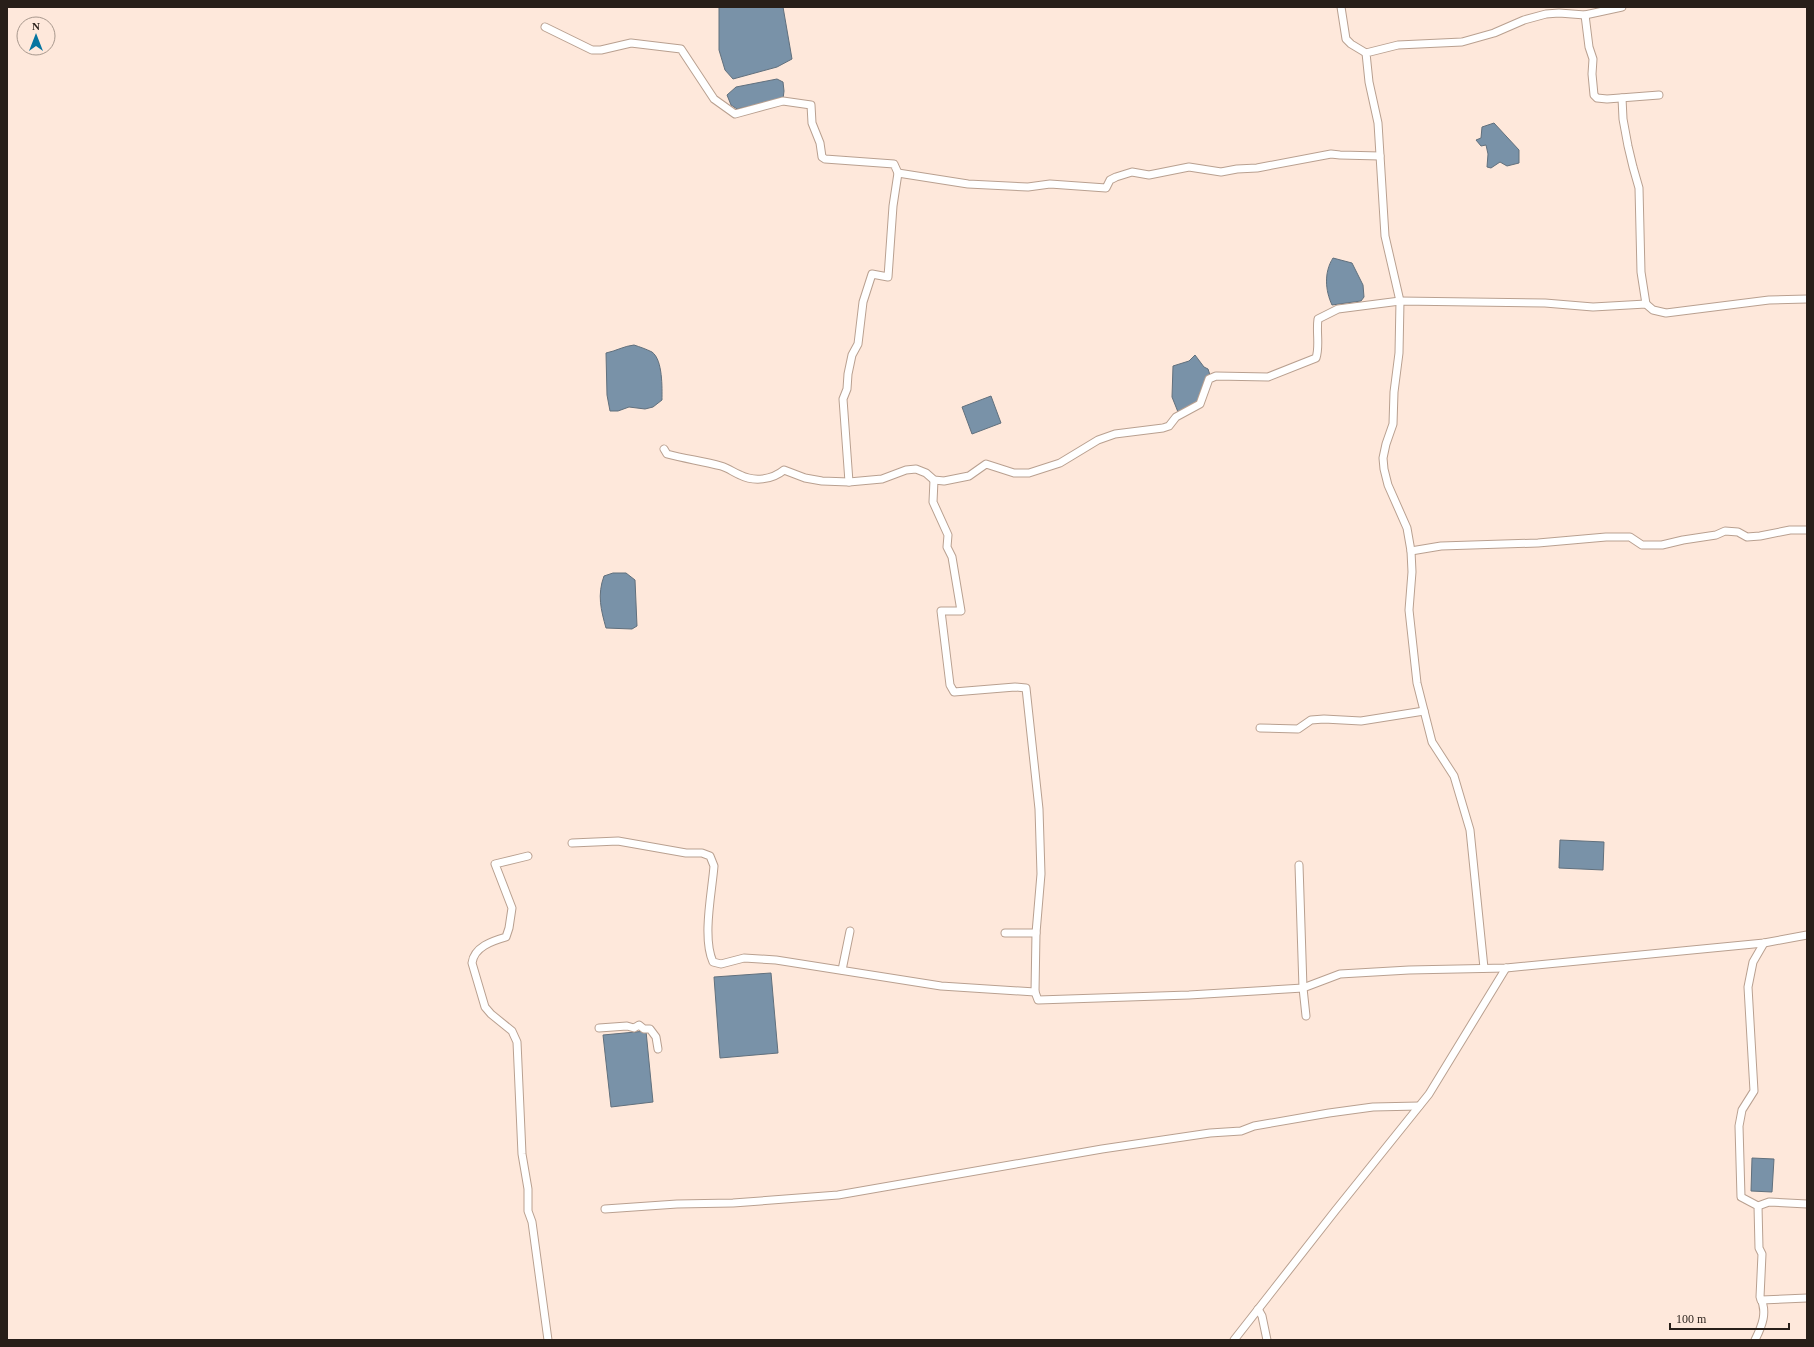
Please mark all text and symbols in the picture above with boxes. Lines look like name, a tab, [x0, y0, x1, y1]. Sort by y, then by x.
north arrow	[16, 16, 56, 56]
text: N	[32, 20, 40, 32]
scale bar	[1670, 1305, 1789, 1331]
text: 100 m	[1676, 1312, 1707, 1326]

